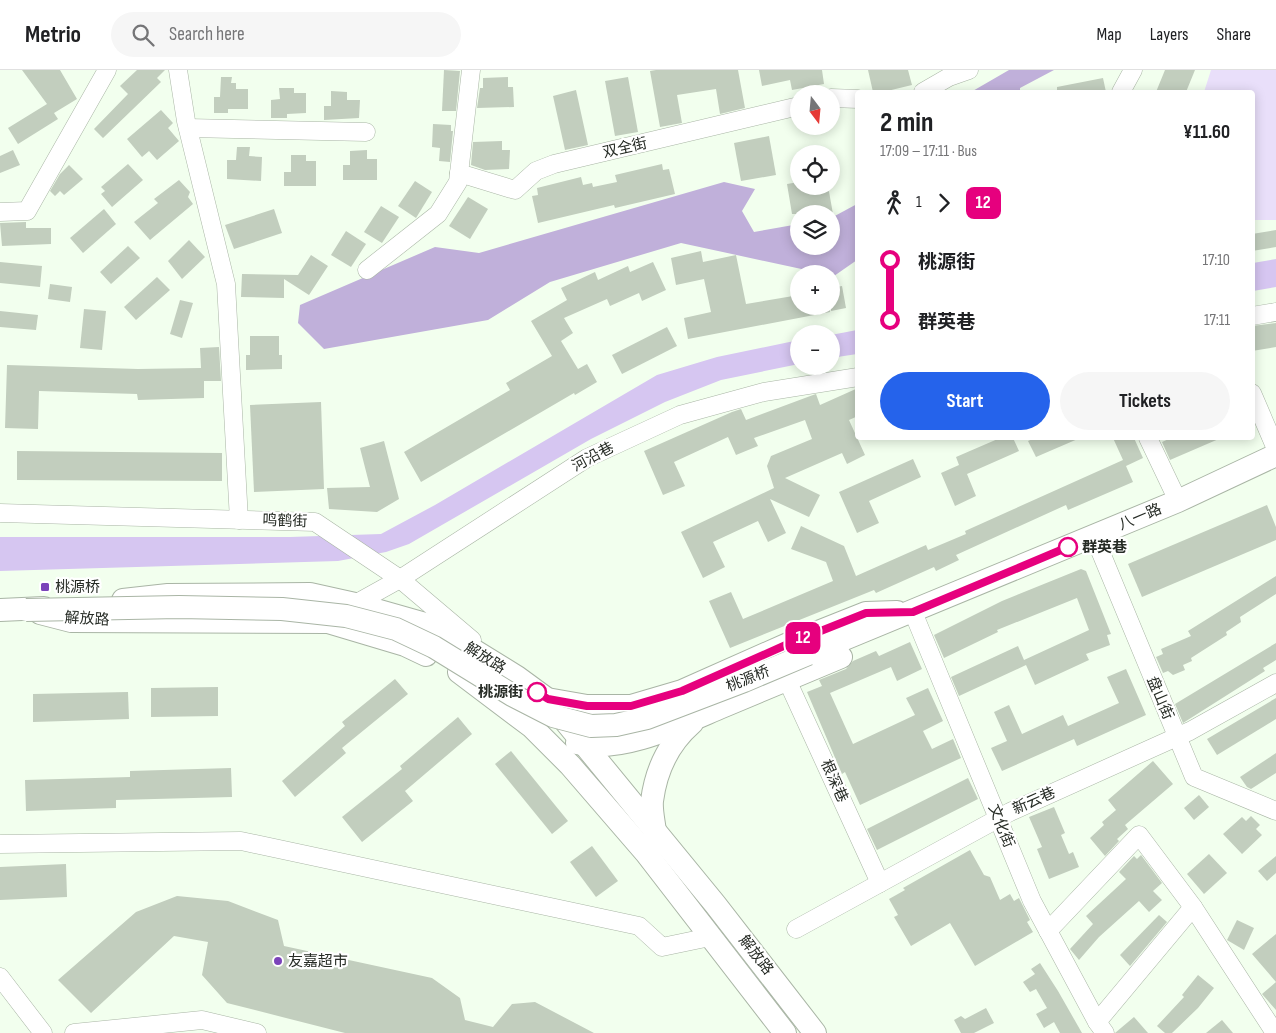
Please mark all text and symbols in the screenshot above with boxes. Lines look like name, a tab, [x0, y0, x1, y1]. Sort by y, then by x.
search box	[111, 12, 461, 57]
text: Metrio	[25, 20, 81, 49]
icon: search	[129, 21, 157, 49]
text: Search here	[169, 23, 245, 46]
text: Map	[1097, 24, 1122, 45]
text: Layers	[1150, 24, 1189, 45]
text: Share	[1217, 24, 1251, 45]
north arrow	[790, 85, 840, 135]
map controls	[790, 85, 840, 375]
text: 2 min	[880, 106, 933, 139]
text: ¥11.60	[1183, 121, 1230, 144]
street label: 双全街	[601, 134, 649, 162]
text: 17:09 – 17:11 · Bus	[880, 142, 977, 161]
button: locate	[790, 145, 840, 195]
icon: walk	[880, 189, 908, 217]
icon: forward	[930, 189, 958, 217]
text: 12	[976, 192, 991, 213]
text: 1	[916, 193, 922, 212]
button: layers	[790, 205, 840, 255]
text: 桃源街	[918, 251, 975, 274]
text: 17:10	[1202, 251, 1230, 270]
button: +	[790, 265, 840, 315]
text: 群英巷	[918, 311, 975, 334]
text: 17:11	[1204, 311, 1230, 330]
button: −	[790, 325, 840, 375]
button: Start	[880, 372, 1050, 430]
button: Tickets	[1060, 372, 1230, 430]
street label: 河沿巷	[569, 438, 617, 476]
street label: 八一路	[1116, 499, 1164, 535]
street label: 鸣鹤街	[262, 511, 308, 531]
marker: 群英巷	[1058, 537, 1078, 557]
place label: 群英巷	[1082, 538, 1127, 557]
place label: 桃源桥	[55, 578, 100, 597]
marker: 桃源桥	[39, 581, 51, 593]
street label: 解放路	[64, 608, 110, 630]
line badge: 12	[780, 622, 826, 654]
text: 12	[795, 627, 811, 648]
street label: 解放路	[461, 638, 509, 678]
street label: 桃源桥	[724, 662, 772, 696]
street label: 盘山街	[1142, 674, 1178, 722]
marker: 桃源街	[527, 682, 547, 702]
place label: 桃源街	[478, 683, 523, 702]
street label: 根深巷	[816, 757, 852, 805]
street label: 新云巷	[1010, 783, 1058, 819]
street label: 文化街	[984, 802, 1018, 850]
street label: 解放路	[735, 931, 777, 979]
place label: 友嘉超市	[288, 952, 348, 971]
marker: 友嘉超市	[272, 955, 284, 967]

